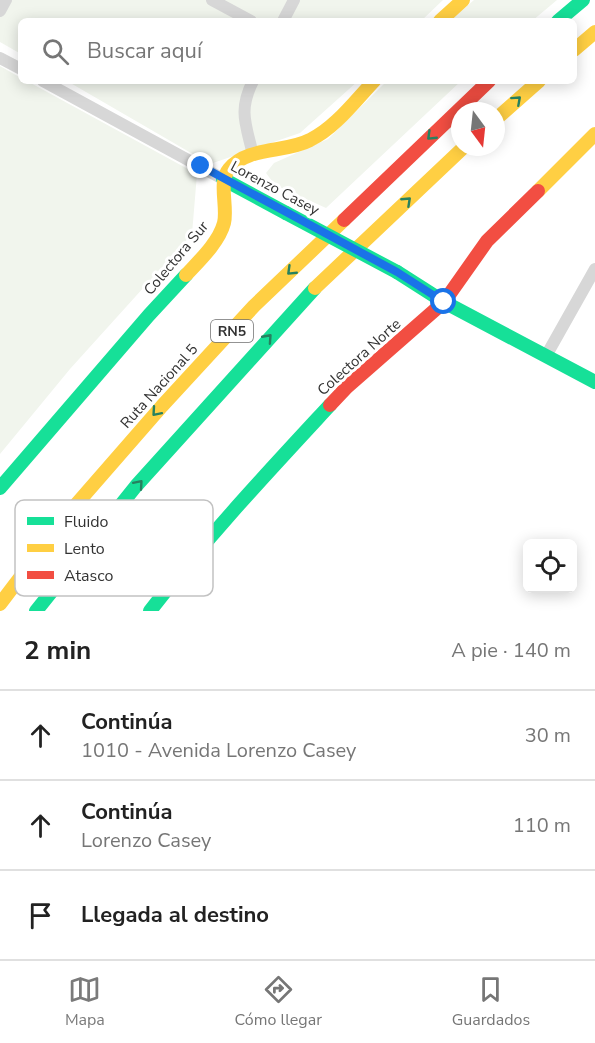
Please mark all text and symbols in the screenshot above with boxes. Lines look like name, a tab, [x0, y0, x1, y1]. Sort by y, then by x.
search box	[18, 18, 577, 84]
icon: search	[39, 35, 72, 68]
text: Buscar aquí	[87, 36, 202, 66]
one-way arrow	[510, 96, 521, 107]
north arrow	[451, 102, 505, 156]
one-way arrow	[428, 129, 438, 140]
route end	[187, 152, 213, 178]
street label: Lorenzo Casey	[227, 156, 323, 220]
one-way arrow	[400, 197, 411, 208]
street label: Colectora Sur	[139, 216, 213, 299]
one-way arrow	[287, 264, 297, 275]
route start	[430, 288, 456, 314]
street label: Colectora Norte	[313, 314, 405, 400]
road number: RN5	[211, 320, 253, 342]
one-way arrow	[261, 334, 272, 345]
street label: Ruta Nacional 5	[116, 340, 202, 432]
one-way arrow	[153, 405, 164, 416]
one-way arrow	[132, 480, 143, 491]
legend	[15, 500, 213, 596]
text: Fluido	[64, 511, 109, 533]
text: Lento	[64, 538, 105, 560]
map controls	[523, 539, 577, 593]
button: locate	[523, 539, 577, 593]
text: Atasco	[64, 565, 113, 587]
text: 2 min	[24, 633, 91, 668]
text: A pie · 140 m	[451, 637, 571, 664]
text: Continúa	[81, 707, 172, 737]
icon: ahead	[24, 719, 57, 752]
text: 30 m	[525, 722, 571, 749]
text: 1010 - Avenida Lorenzo Casey	[81, 737, 356, 764]
text: Continúa	[81, 797, 172, 827]
icon: ahead	[24, 809, 57, 842]
text: 110 m	[513, 812, 571, 839]
text: Lorenzo Casey	[81, 827, 211, 854]
icon: arrive	[24, 899, 57, 932]
text: Llegada al destino	[81, 900, 269, 930]
tab: Mapa	[65, 973, 105, 1031]
tab: Cómo llegar	[235, 973, 322, 1031]
tab: Guardados	[452, 973, 530, 1031]

